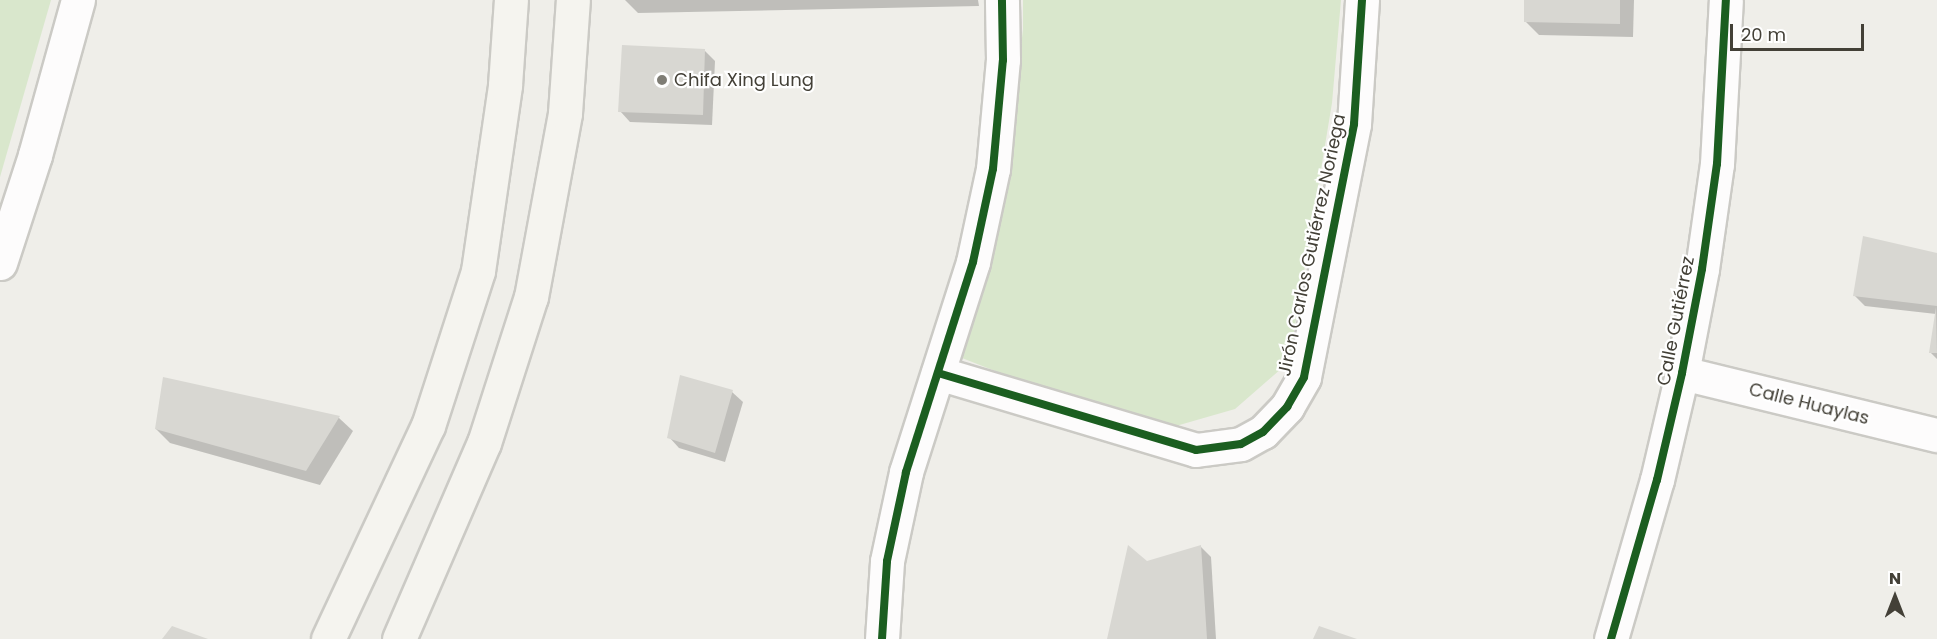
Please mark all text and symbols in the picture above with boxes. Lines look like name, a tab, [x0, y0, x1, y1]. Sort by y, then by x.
scale bar	[1733, 12, 1866, 50]
text: 20 m	[1741, 22, 1786, 47]
place label: Chifa Xing Lung	[674, 69, 814, 91]
marker: Chifa Xing Lung	[655, 73, 669, 87]
street label: Jirón Carlos Gutiérrez Noriega	[1274, 112, 1350, 378]
street label: Calle Gutiérrez	[1653, 254, 1699, 388]
street label: Calle Huaylas	[1747, 379, 1871, 429]
north arrow	[1865, 567, 1925, 627]
text: N	[1889, 567, 1901, 590]

